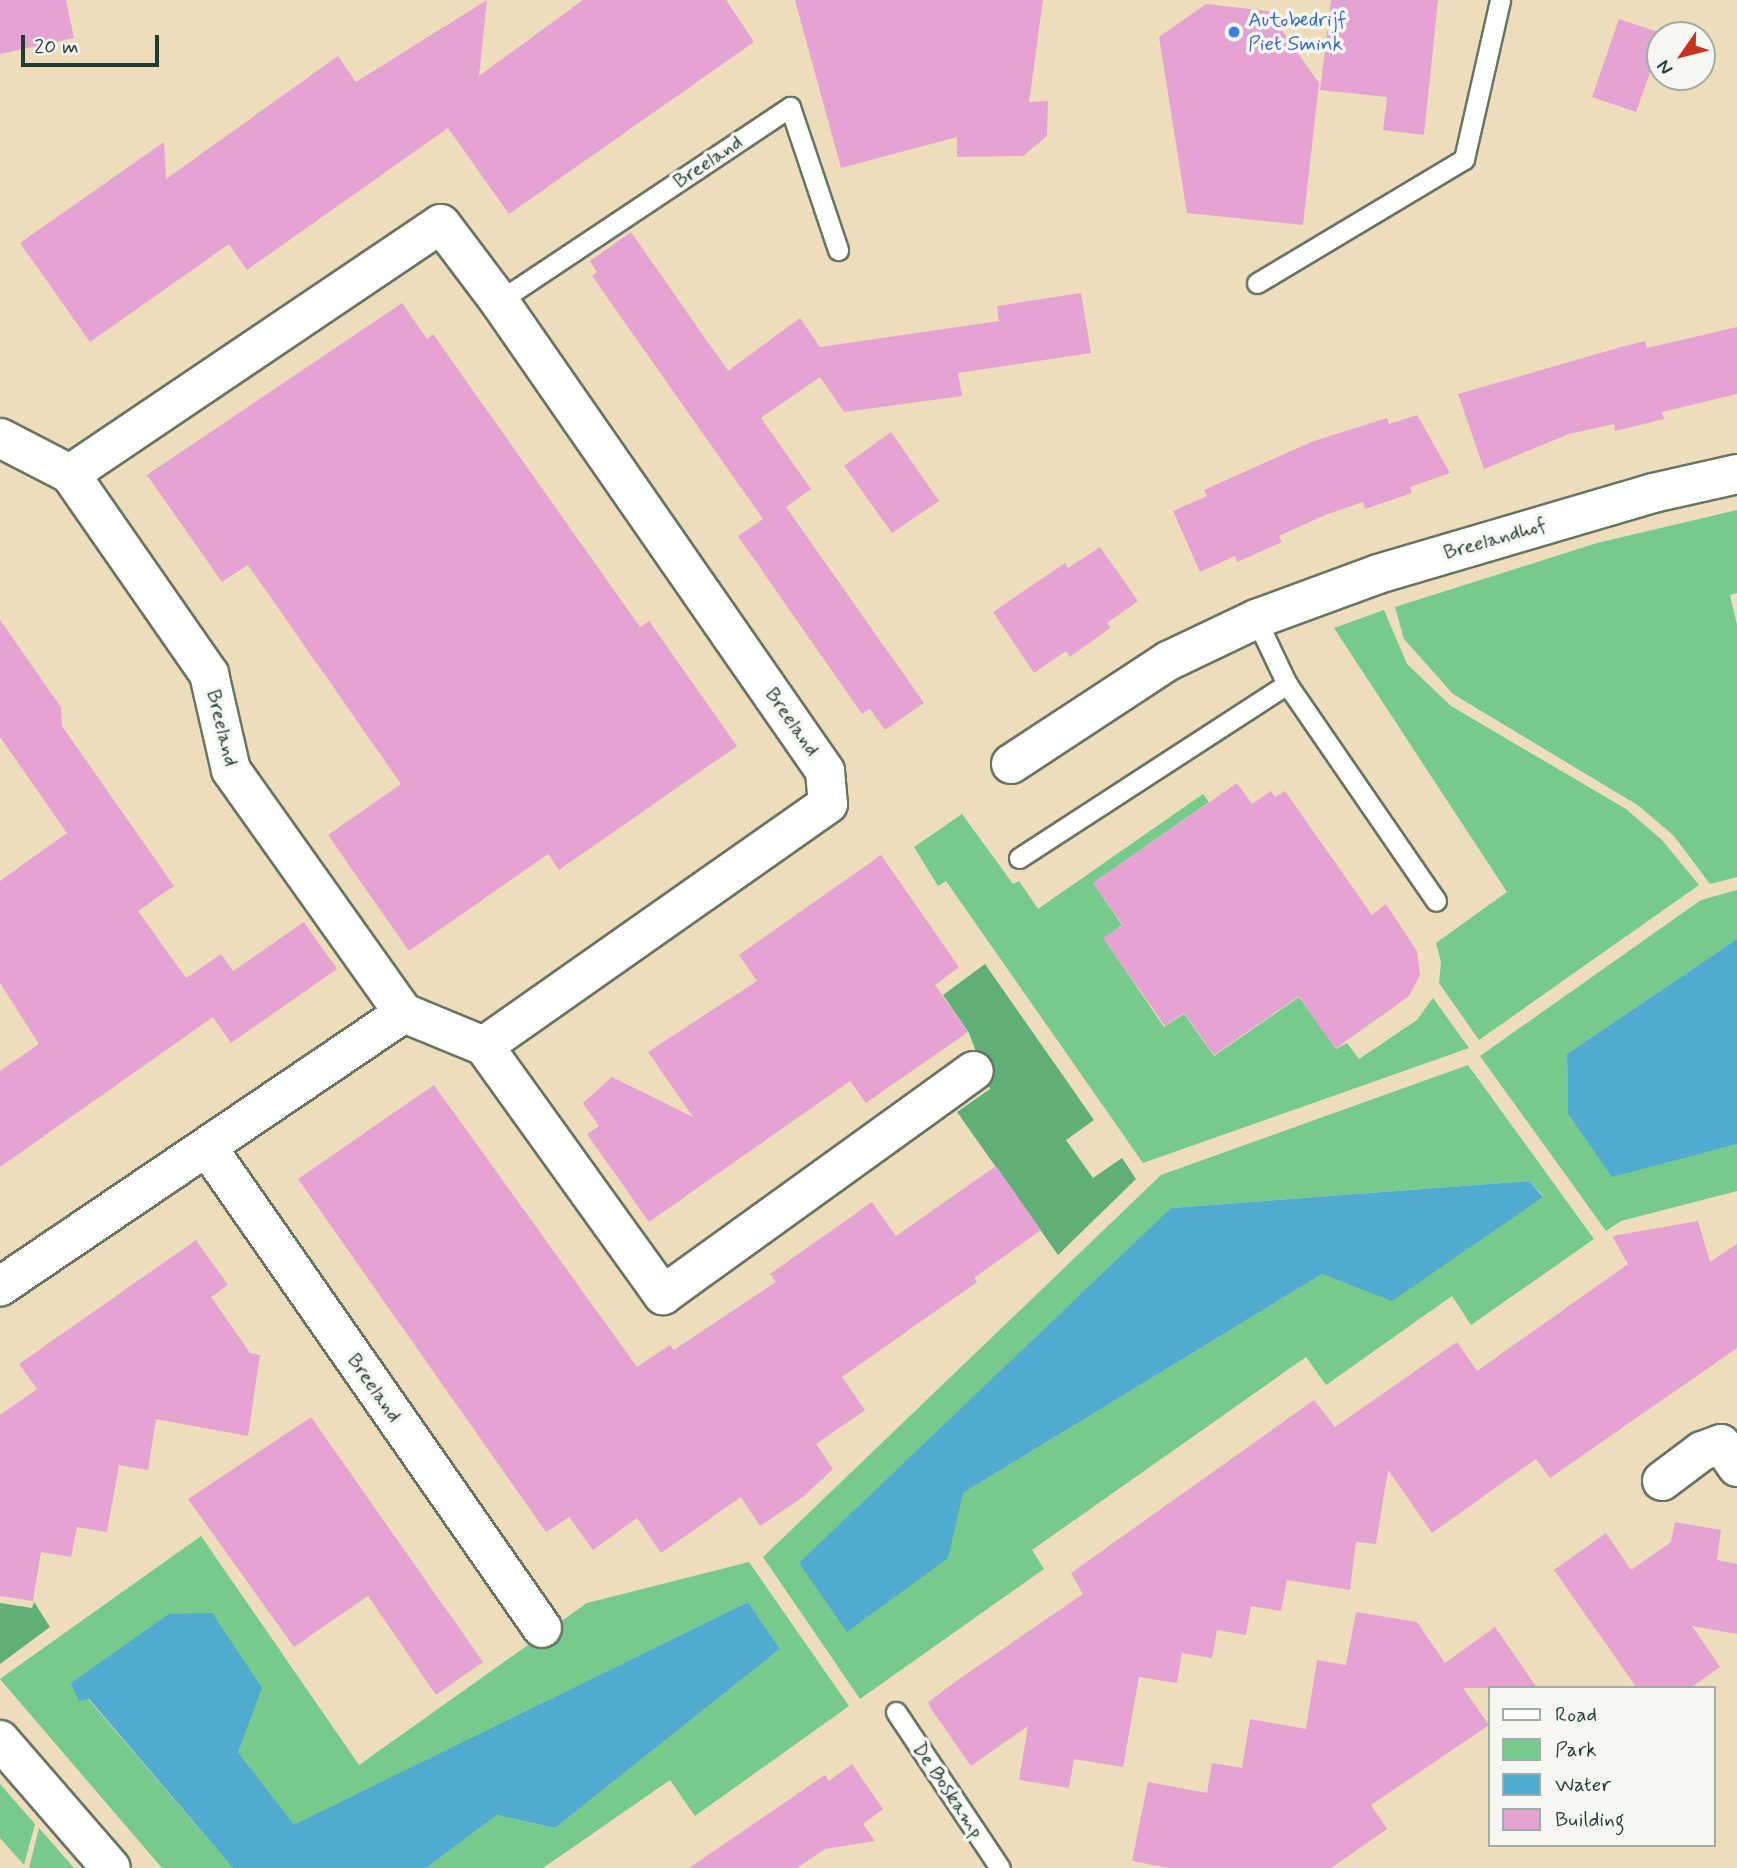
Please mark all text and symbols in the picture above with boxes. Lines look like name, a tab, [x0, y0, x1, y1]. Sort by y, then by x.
place label: Autobedrijf Piet Smink	[1248, 7, 1351, 57]
scale bar	[24, 21, 163, 65]
north arrow	[1646, 21, 1716, 91]
marker: Autobedrijf Piet Smink	[1226, 24, 1242, 40]
text: 20 m	[34, 33, 79, 61]
text: N	[1651, 55, 1679, 80]
street label: Breeland	[669, 130, 747, 194]
street label: Breelandhof	[1441, 512, 1549, 566]
street label: Breeland	[759, 683, 825, 761]
street label: Breeland	[200, 687, 244, 769]
street label: Breeland	[341, 1349, 407, 1427]
legend	[1488, 1686, 1716, 1847]
text: Road	[1555, 1701, 1597, 1729]
text: Park	[1555, 1736, 1597, 1764]
street label: De Boskamp	[907, 1738, 989, 1842]
text: Water	[1555, 1771, 1611, 1799]
text: Building	[1555, 1806, 1625, 1834]

